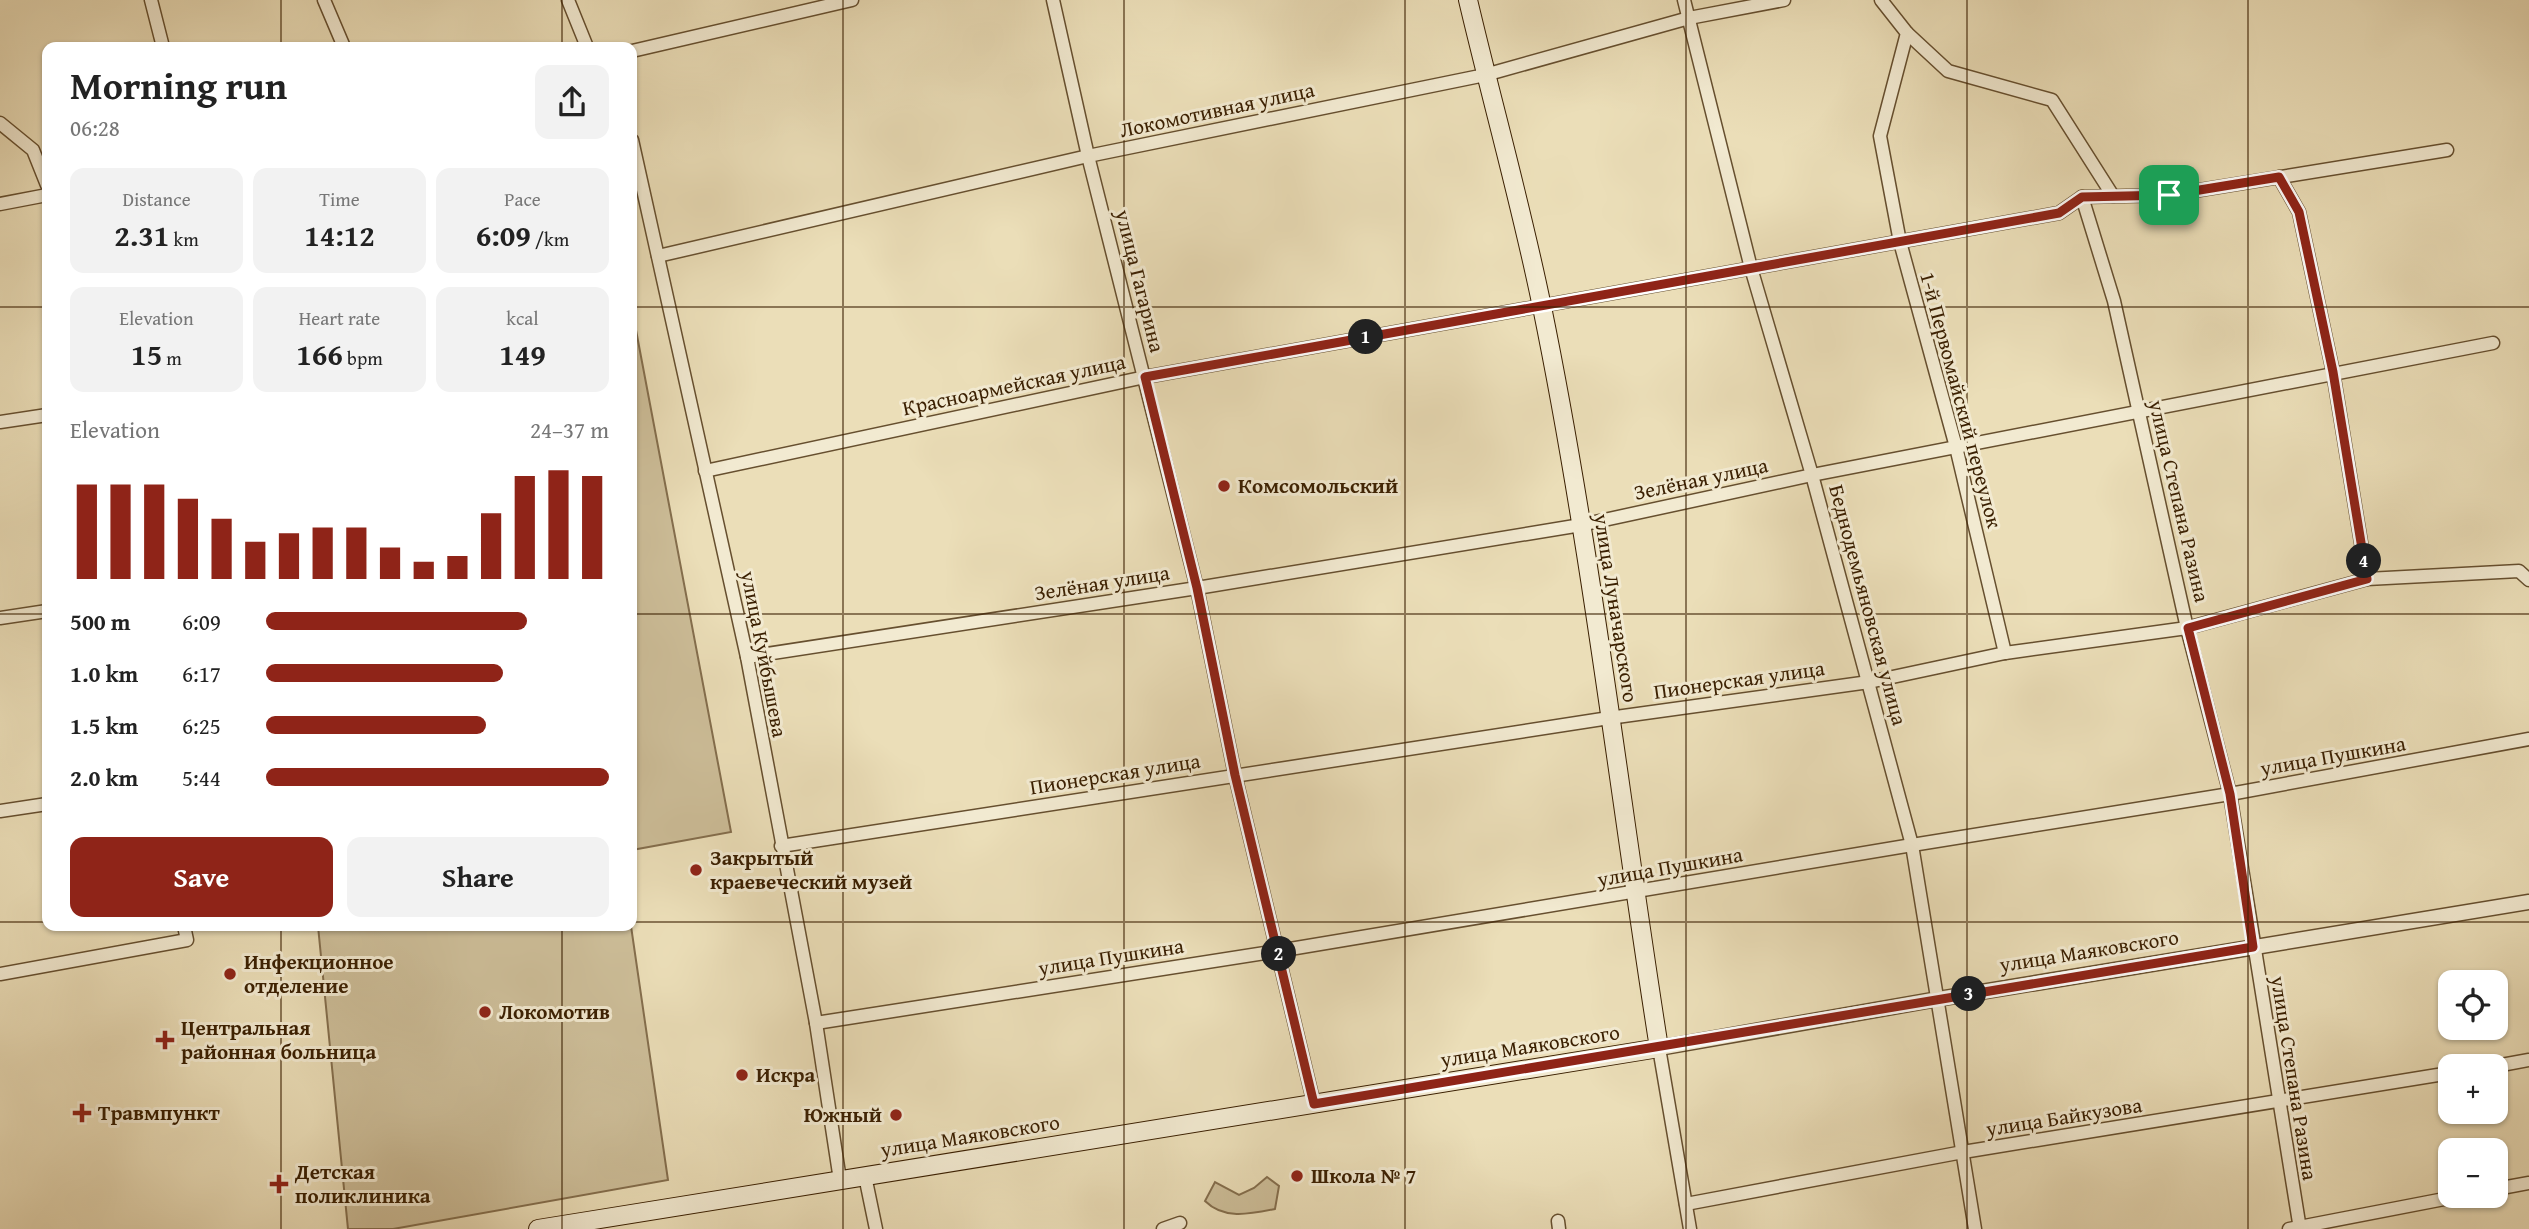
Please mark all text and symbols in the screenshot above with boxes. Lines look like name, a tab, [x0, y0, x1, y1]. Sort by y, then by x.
text: Morning run	[70, 57, 287, 113]
button: share	[535, 65, 609, 139]
street label: Локомотивная улица	[1117, 74, 1317, 145]
text: 06:28	[70, 111, 120, 144]
pin	[2139, 165, 2199, 225]
icon: arrive	[2150, 176, 2188, 214]
text: Distance	[122, 185, 191, 213]
text: Time	[319, 185, 360, 213]
text: Pace	[504, 185, 541, 213]
street label: улица Гагарина	[1107, 205, 1173, 356]
text: 2.31	[114, 213, 169, 257]
text: 14:12	[304, 213, 375, 257]
text: 6:09	[476, 213, 531, 257]
text: km	[169, 225, 199, 253]
text: /km	[531, 225, 569, 253]
street label: 1-й Первомайский переулок	[1912, 268, 2011, 532]
text: Elevation	[119, 304, 194, 332]
text: Heart rate	[299, 304, 380, 332]
text: kcal	[506, 304, 539, 332]
pin: 1	[1348, 320, 1384, 354]
text: 1	[1361, 322, 1370, 350]
text: 15	[131, 332, 162, 376]
text: 166	[296, 332, 343, 376]
text: 149	[499, 332, 546, 376]
text: m	[162, 344, 182, 372]
text: bpm	[343, 344, 383, 372]
street label: Красноармейская улица	[899, 346, 1128, 423]
street label: улица Степана Разина	[2141, 396, 2218, 605]
text: Elevation	[70, 413, 160, 446]
text: 24–37 m	[530, 413, 609, 446]
street label: Зелёная улица	[1631, 449, 1771, 508]
place label: Комсомольский	[1238, 470, 1398, 501]
marker: Комсомольский	[1216, 478, 1232, 494]
street label: Беднодемьяновская улица	[1821, 481, 1916, 729]
street label: улица Луначарского	[1586, 510, 1647, 705]
pin: 4	[2346, 544, 2382, 578]
text: 4	[2359, 546, 2368, 574]
street label: Зелёная улица	[1032, 557, 1172, 608]
street label: улица Куйбышева	[733, 567, 796, 740]
text: 500 m	[70, 605, 131, 638]
text: 6:09	[182, 605, 221, 638]
street label: Пионерская улица	[1651, 652, 1826, 707]
text: 1.0 km	[70, 657, 138, 690]
text: 6:17	[182, 657, 221, 690]
text: 1.5 km	[70, 709, 138, 742]
text: 6:25	[182, 709, 221, 742]
street label: улица Пушкина	[2257, 727, 2408, 784]
street label: Пионерская улица	[1027, 745, 1202, 802]
text: 2.0 km	[70, 761, 138, 794]
text: 5:44	[182, 761, 221, 794]
button: Save	[70, 837, 333, 917]
button: Share	[347, 837, 609, 917]
street label: улица Пушкина	[1594, 838, 1745, 895]
place label: Закрытый краевеческий музей	[710, 842, 912, 897]
marker: Закрытый краевеческий музей	[688, 862, 704, 878]
street label: улица Маяковского	[1996, 921, 2181, 980]
street label: улица Пушкина	[1035, 930, 1186, 983]
pin: 2	[1262, 936, 1296, 972]
text: 2	[1274, 939, 1283, 967]
place label: Инфекционное отделение	[244, 946, 394, 1001]
marker: Инфекционное отделение	[222, 966, 238, 982]
map controls	[2438, 970, 2508, 1208]
button: locate	[2438, 970, 2508, 1040]
street label: улица Степана Разина	[2263, 973, 2326, 1182]
pin: 3	[1952, 976, 1986, 1012]
text: 3	[1964, 979, 1973, 1007]
place label: Локомотив	[499, 996, 610, 1027]
marker: Локомотив	[477, 1004, 493, 1020]
place label: Центральная районная больница	[181, 1012, 376, 1067]
street label: улица Маяковского	[1437, 1016, 1622, 1075]
marker: Центральная районная больница	[155, 1030, 175, 1050]
button: +	[2438, 1054, 2508, 1124]
place label: Искра	[756, 1059, 815, 1090]
marker: Искра	[734, 1067, 750, 1083]
street label: улица Байкузова	[1983, 1089, 2144, 1144]
place label: Травмпункт	[98, 1097, 220, 1128]
place label: Южный	[804, 1099, 882, 1130]
marker: Травмпункт	[72, 1103, 92, 1123]
street label: улица Маяковского	[877, 1106, 1062, 1165]
marker: Южный	[888, 1107, 904, 1123]
button: −	[2438, 1138, 2508, 1208]
place label: Детская поликлиника	[294, 1156, 431, 1211]
place label: Школа № 7	[1311, 1160, 1416, 1191]
marker: Школа № 7	[1289, 1168, 1305, 1184]
marker: Детская поликлиника	[269, 1174, 289, 1194]

